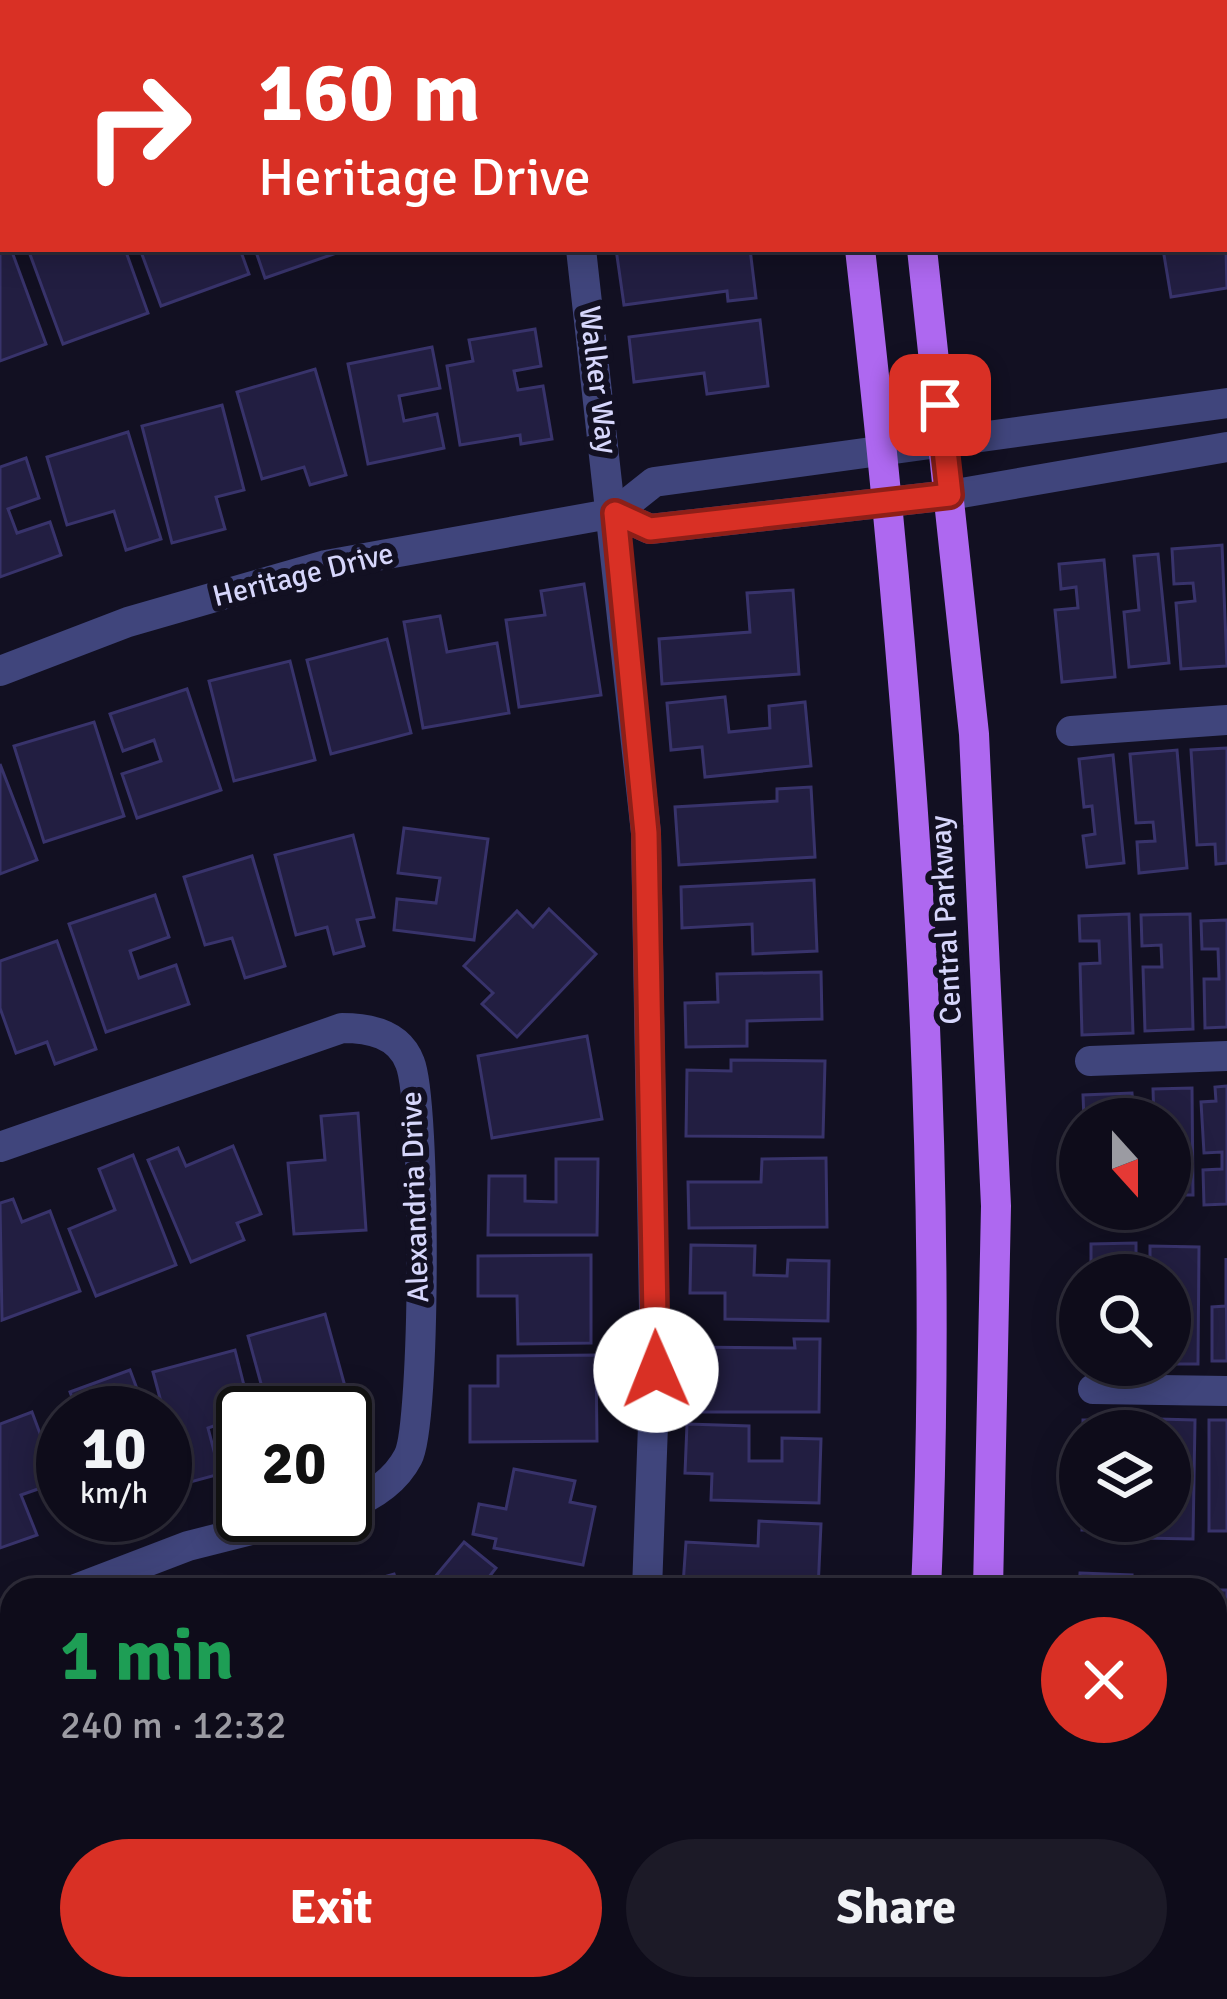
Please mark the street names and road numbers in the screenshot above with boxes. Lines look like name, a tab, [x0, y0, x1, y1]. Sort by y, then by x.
street label: Walker Way	[571, 304, 625, 456]
street label: Heritage Drive	[209, 535, 397, 615]
street label: Central Parkway	[922, 815, 970, 1025]
street label: Alexandria Drive	[393, 1091, 437, 1303]

